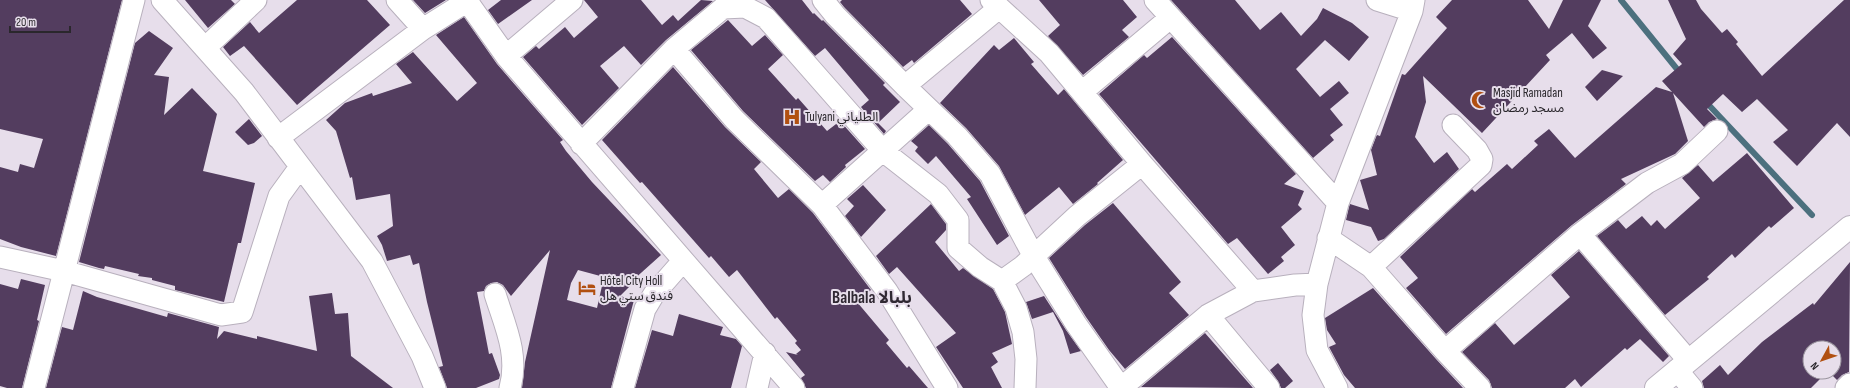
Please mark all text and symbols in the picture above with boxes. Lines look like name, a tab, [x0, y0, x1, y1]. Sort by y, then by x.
scale bar	[10, 8, 70, 34]
text: 20 m	[16, 15, 36, 30]
place label: Masjid Ramadan مسجد رمضان	[1493, 85, 1564, 116]
mosque icon: Masjid Ramadan مسجد رمضان	[1470, 90, 1490, 110]
hospital icon: Tulyani الطلياني	[782, 107, 802, 127]
place label: Tulyani الطلياني	[805, 109, 878, 127]
place label: Hôtel City Holl فندق ستي هل	[600, 273, 673, 306]
hotel icon: Hôtel City Holl فندق ستي هل	[577, 278, 597, 298]
district label: Balbala بلبالا	[832, 288, 912, 308]
north arrow	[1802, 340, 1842, 380]
text: N	[1808, 360, 1822, 373]

